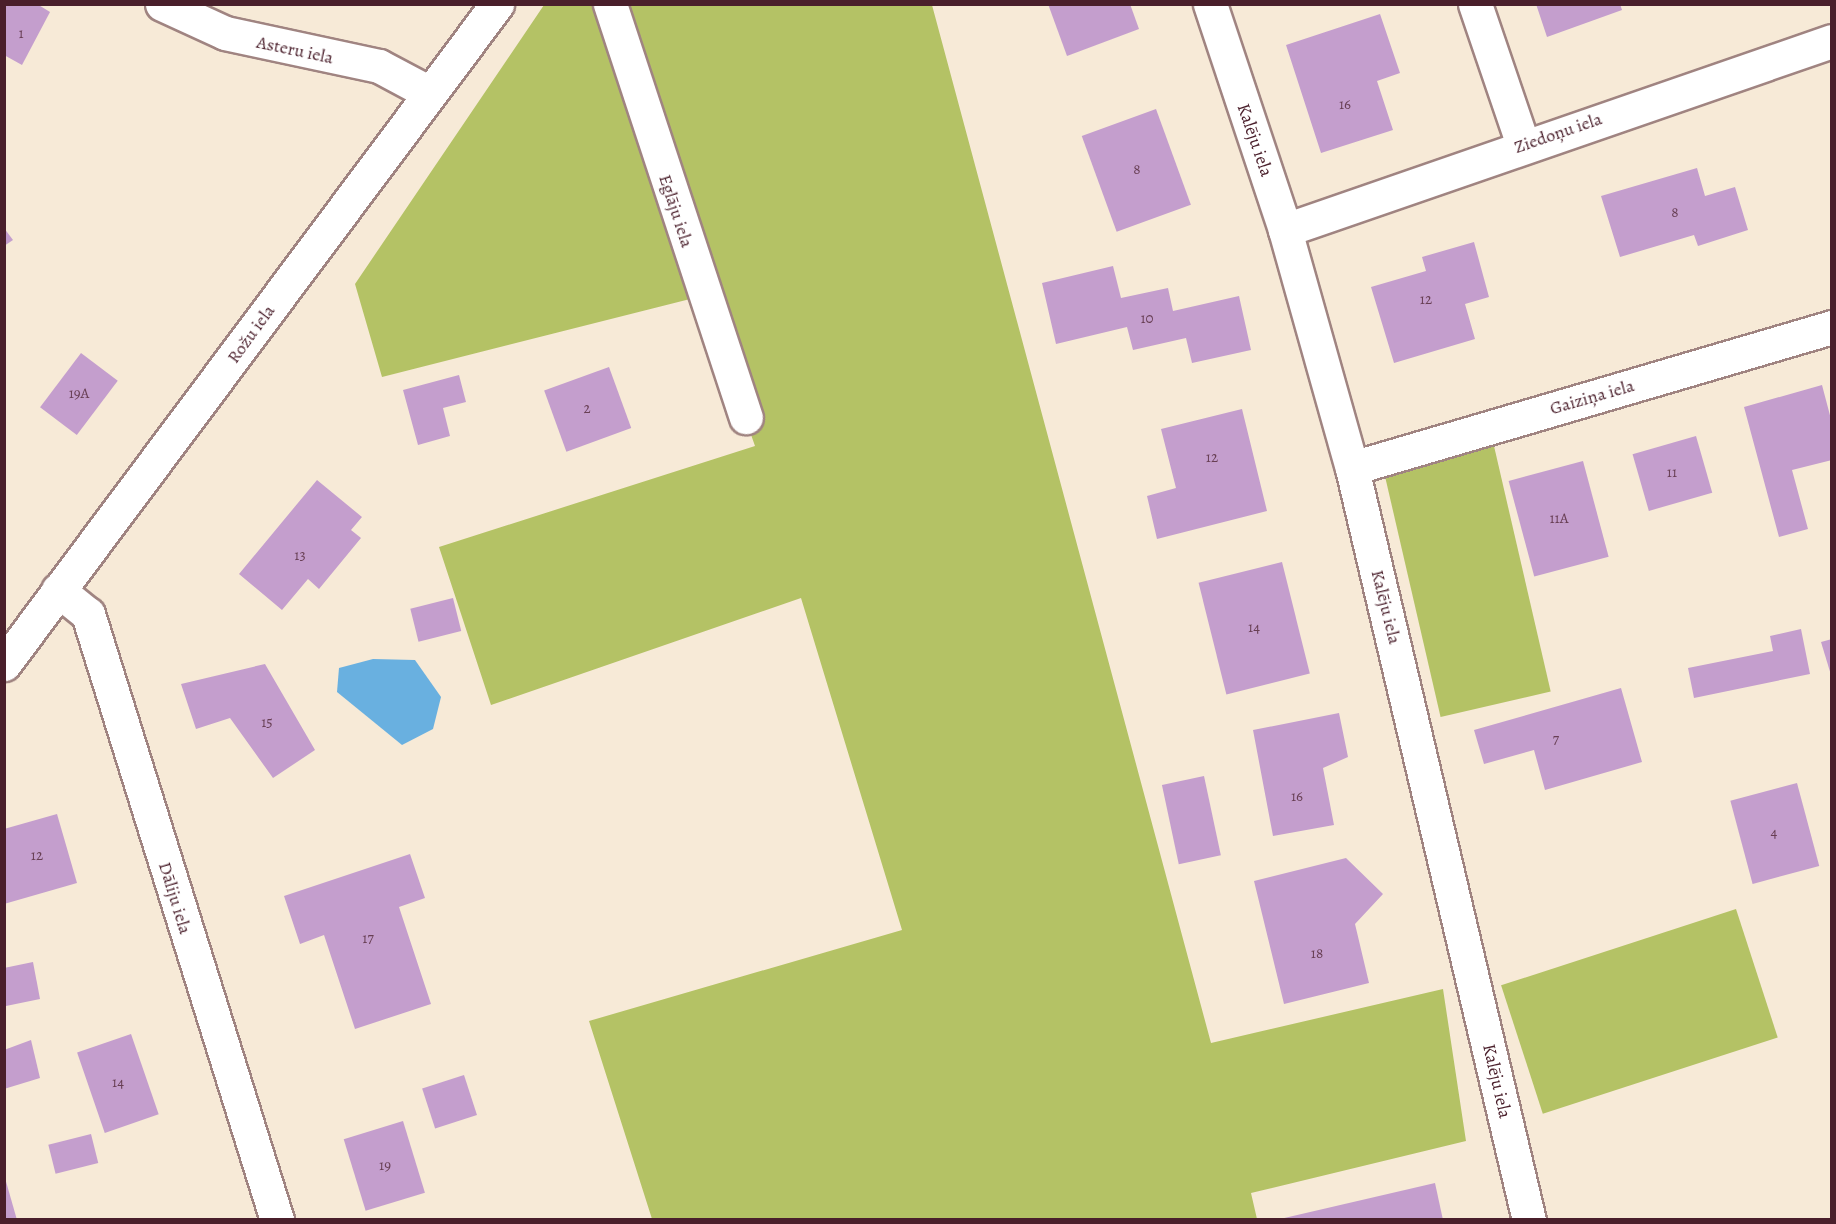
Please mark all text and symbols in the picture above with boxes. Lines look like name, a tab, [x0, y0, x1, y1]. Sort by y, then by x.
house number: 1	[18, 25, 24, 43]
street label: Asteru iela	[255, 31, 335, 69]
house number: 16	[1339, 96, 1351, 114]
street label: Kalēju iela	[1232, 101, 1278, 179]
street label: Ziedoņu iela	[1511, 108, 1605, 158]
house number: 8	[1133, 161, 1141, 179]
street label: Eglāju iela	[654, 172, 698, 250]
house number: 8	[1671, 204, 1679, 222]
house number: 12	[1420, 291, 1432, 309]
street label: Rožu iela	[223, 301, 279, 367]
house number: 10	[1140, 310, 1154, 328]
street label: Gaiziņa iela	[1547, 375, 1637, 419]
house number: 19A	[69, 385, 89, 403]
house number: 2	[583, 400, 591, 418]
house number: 12	[1206, 449, 1218, 467]
house number: 11	[1667, 464, 1677, 482]
house number: 11A	[1549, 510, 1569, 528]
house number: 13	[294, 547, 306, 565]
street label: Kalēju iela	[1366, 568, 1406, 646]
house number: 14	[1248, 619, 1260, 637]
house number: 15	[261, 714, 273, 732]
house number: 7	[1553, 731, 1559, 749]
house number: 16	[1291, 788, 1303, 806]
house number: 4	[1771, 824, 1777, 842]
house number: 12	[31, 847, 43, 865]
street label: Dāliju iela	[154, 859, 196, 937]
house number: 17	[362, 930, 374, 948]
house number: 18	[1311, 945, 1323, 963]
street label: Kalēju iela	[1478, 1042, 1516, 1120]
house number: 14	[112, 1074, 124, 1092]
house number: 19	[379, 1157, 391, 1175]

